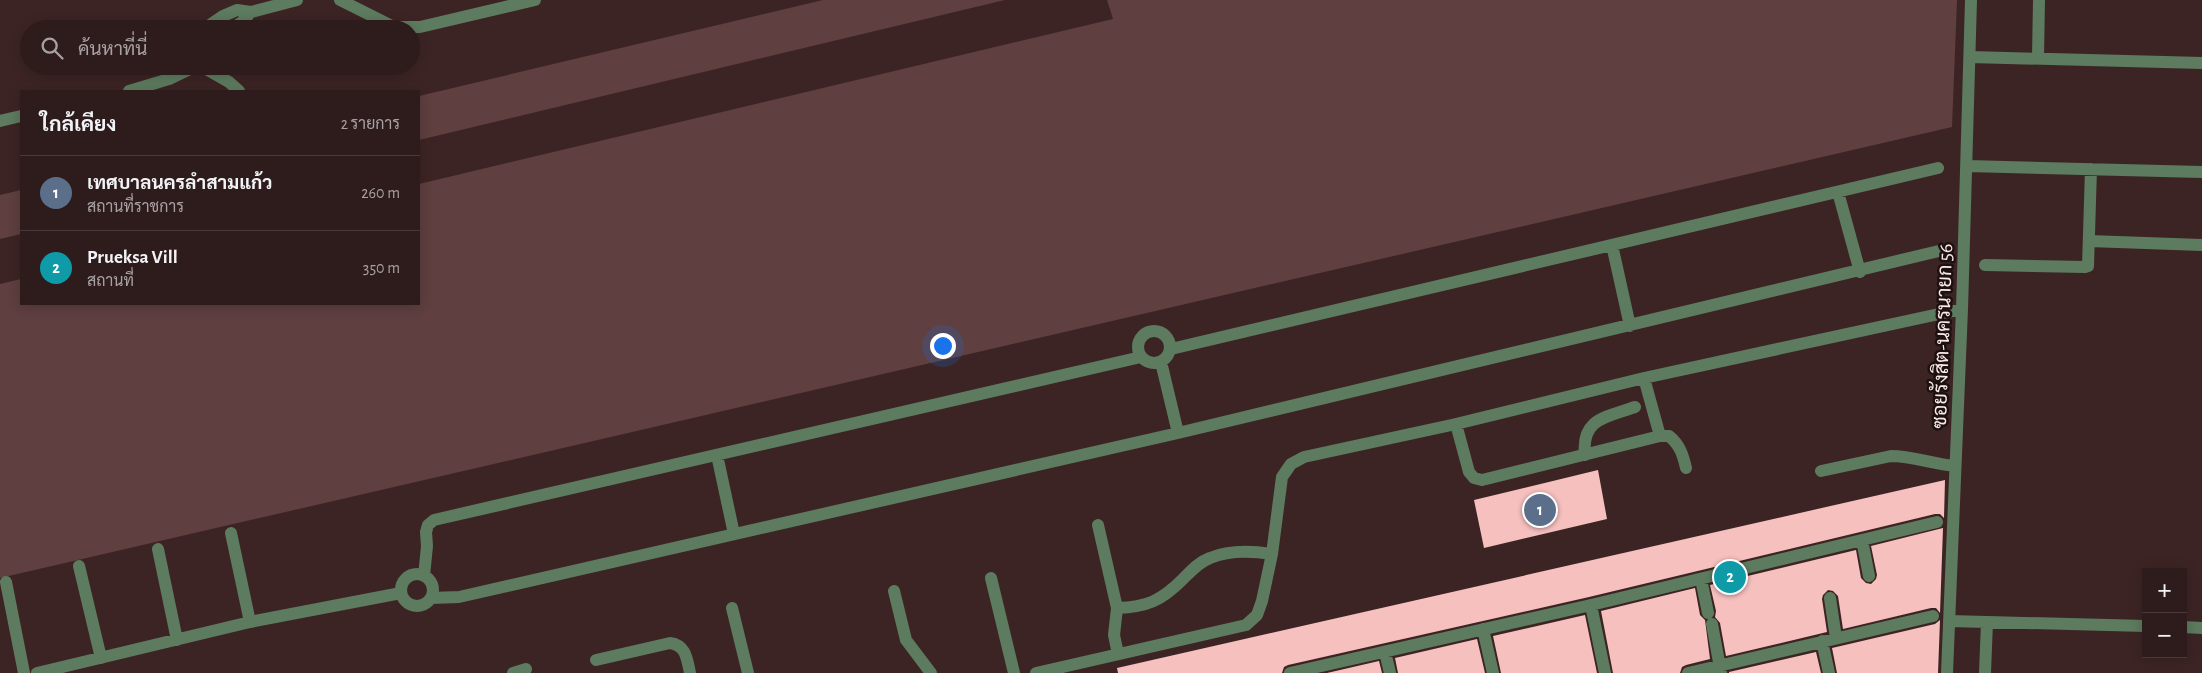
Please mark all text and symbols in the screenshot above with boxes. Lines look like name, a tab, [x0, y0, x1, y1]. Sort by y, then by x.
search box	[20, 20, 420, 75]
icon: search	[38, 34, 66, 62]
text: ค้นหาที่นี่	[78, 40, 147, 59]
text: ใกล้เคียง	[40, 114, 116, 135]
text: 2 รายการ	[341, 116, 400, 132]
text: เทศบาลนครลำสามแก้ว	[87, 174, 272, 193]
text: 1	[53, 185, 59, 201]
text: 260 m	[361, 185, 400, 201]
text: สถานที่ราชการ	[87, 199, 184, 215]
street label: ซอยรังสิต-นครนายก 56	[1927, 243, 1956, 429]
text: Prueksa Vill	[87, 248, 178, 267]
text: 2	[52, 260, 60, 276]
text: 350 m	[363, 260, 400, 276]
text: สถานที่	[87, 273, 134, 289]
your location	[930, 333, 956, 359]
pin: 1	[1524, 491, 1556, 529]
pin: 2	[1714, 558, 1746, 596]
map controls	[2142, 568, 2187, 658]
button: +	[2142, 568, 2187, 613]
button: −	[2142, 613, 2187, 658]

